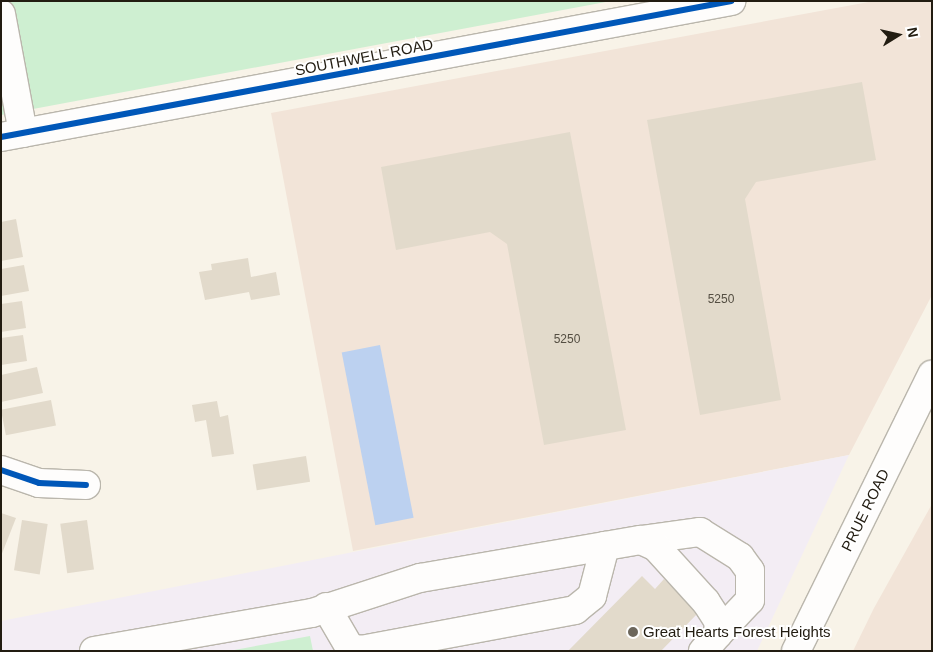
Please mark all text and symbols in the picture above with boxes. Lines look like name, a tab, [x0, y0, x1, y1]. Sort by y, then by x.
north arrow	[873, 10, 923, 60]
text: N	[904, 26, 922, 39]
street label: SOUTHWELL ROAD	[293, 35, 435, 79]
house number: 5250	[708, 293, 734, 307]
house number: 5250	[554, 333, 580, 347]
street label: PRUE ROAD	[837, 466, 893, 554]
place label: Great Hearts Forest Heights	[643, 623, 831, 641]
marker: Great Hearts Forest Heights	[627, 626, 639, 638]

